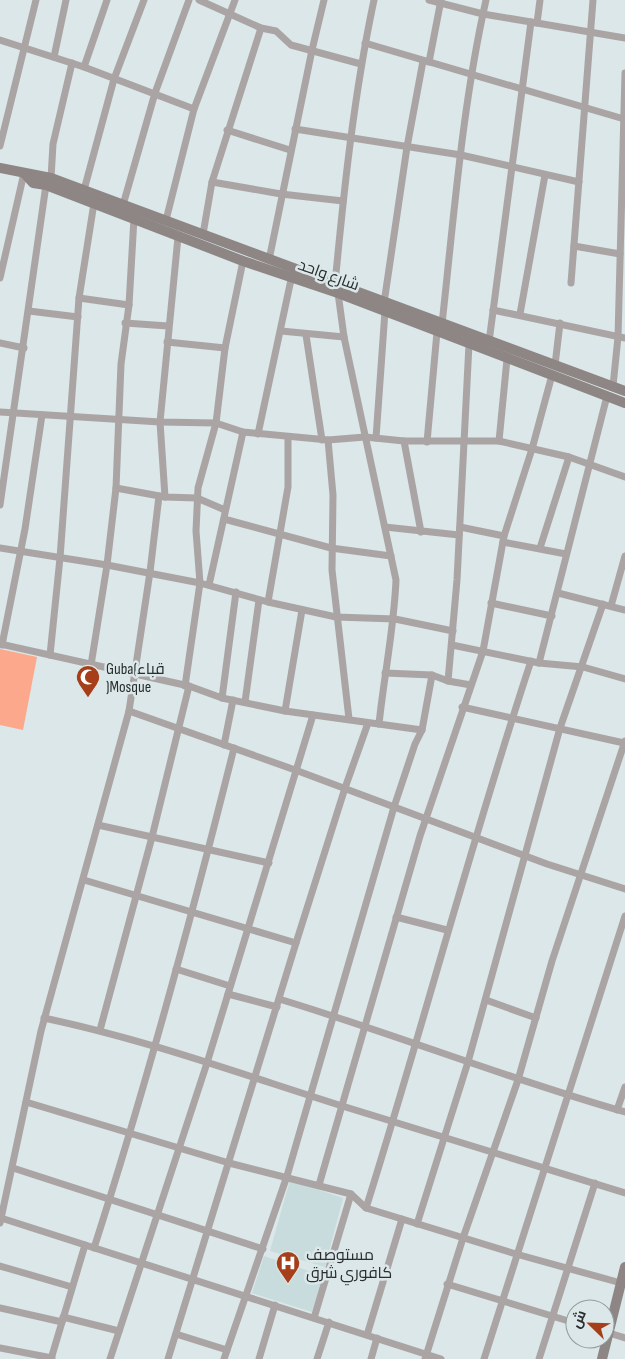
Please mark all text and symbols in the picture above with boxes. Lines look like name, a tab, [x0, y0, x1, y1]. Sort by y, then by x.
street label: شارع واحد	[295, 256, 362, 296]
place label: Guba(قباء )Mosque	[106, 660, 165, 697]
mosque icon: Guba(قباء )Mosque	[75, 664, 101, 698]
place label: مستوصف كافوري شرق	[306, 1246, 392, 1286]
hospital icon: مستوصف كافوري شرق	[275, 1250, 301, 1284]
north arrow	[565, 1299, 615, 1349]
text: ش	[567, 1307, 590, 1331]

